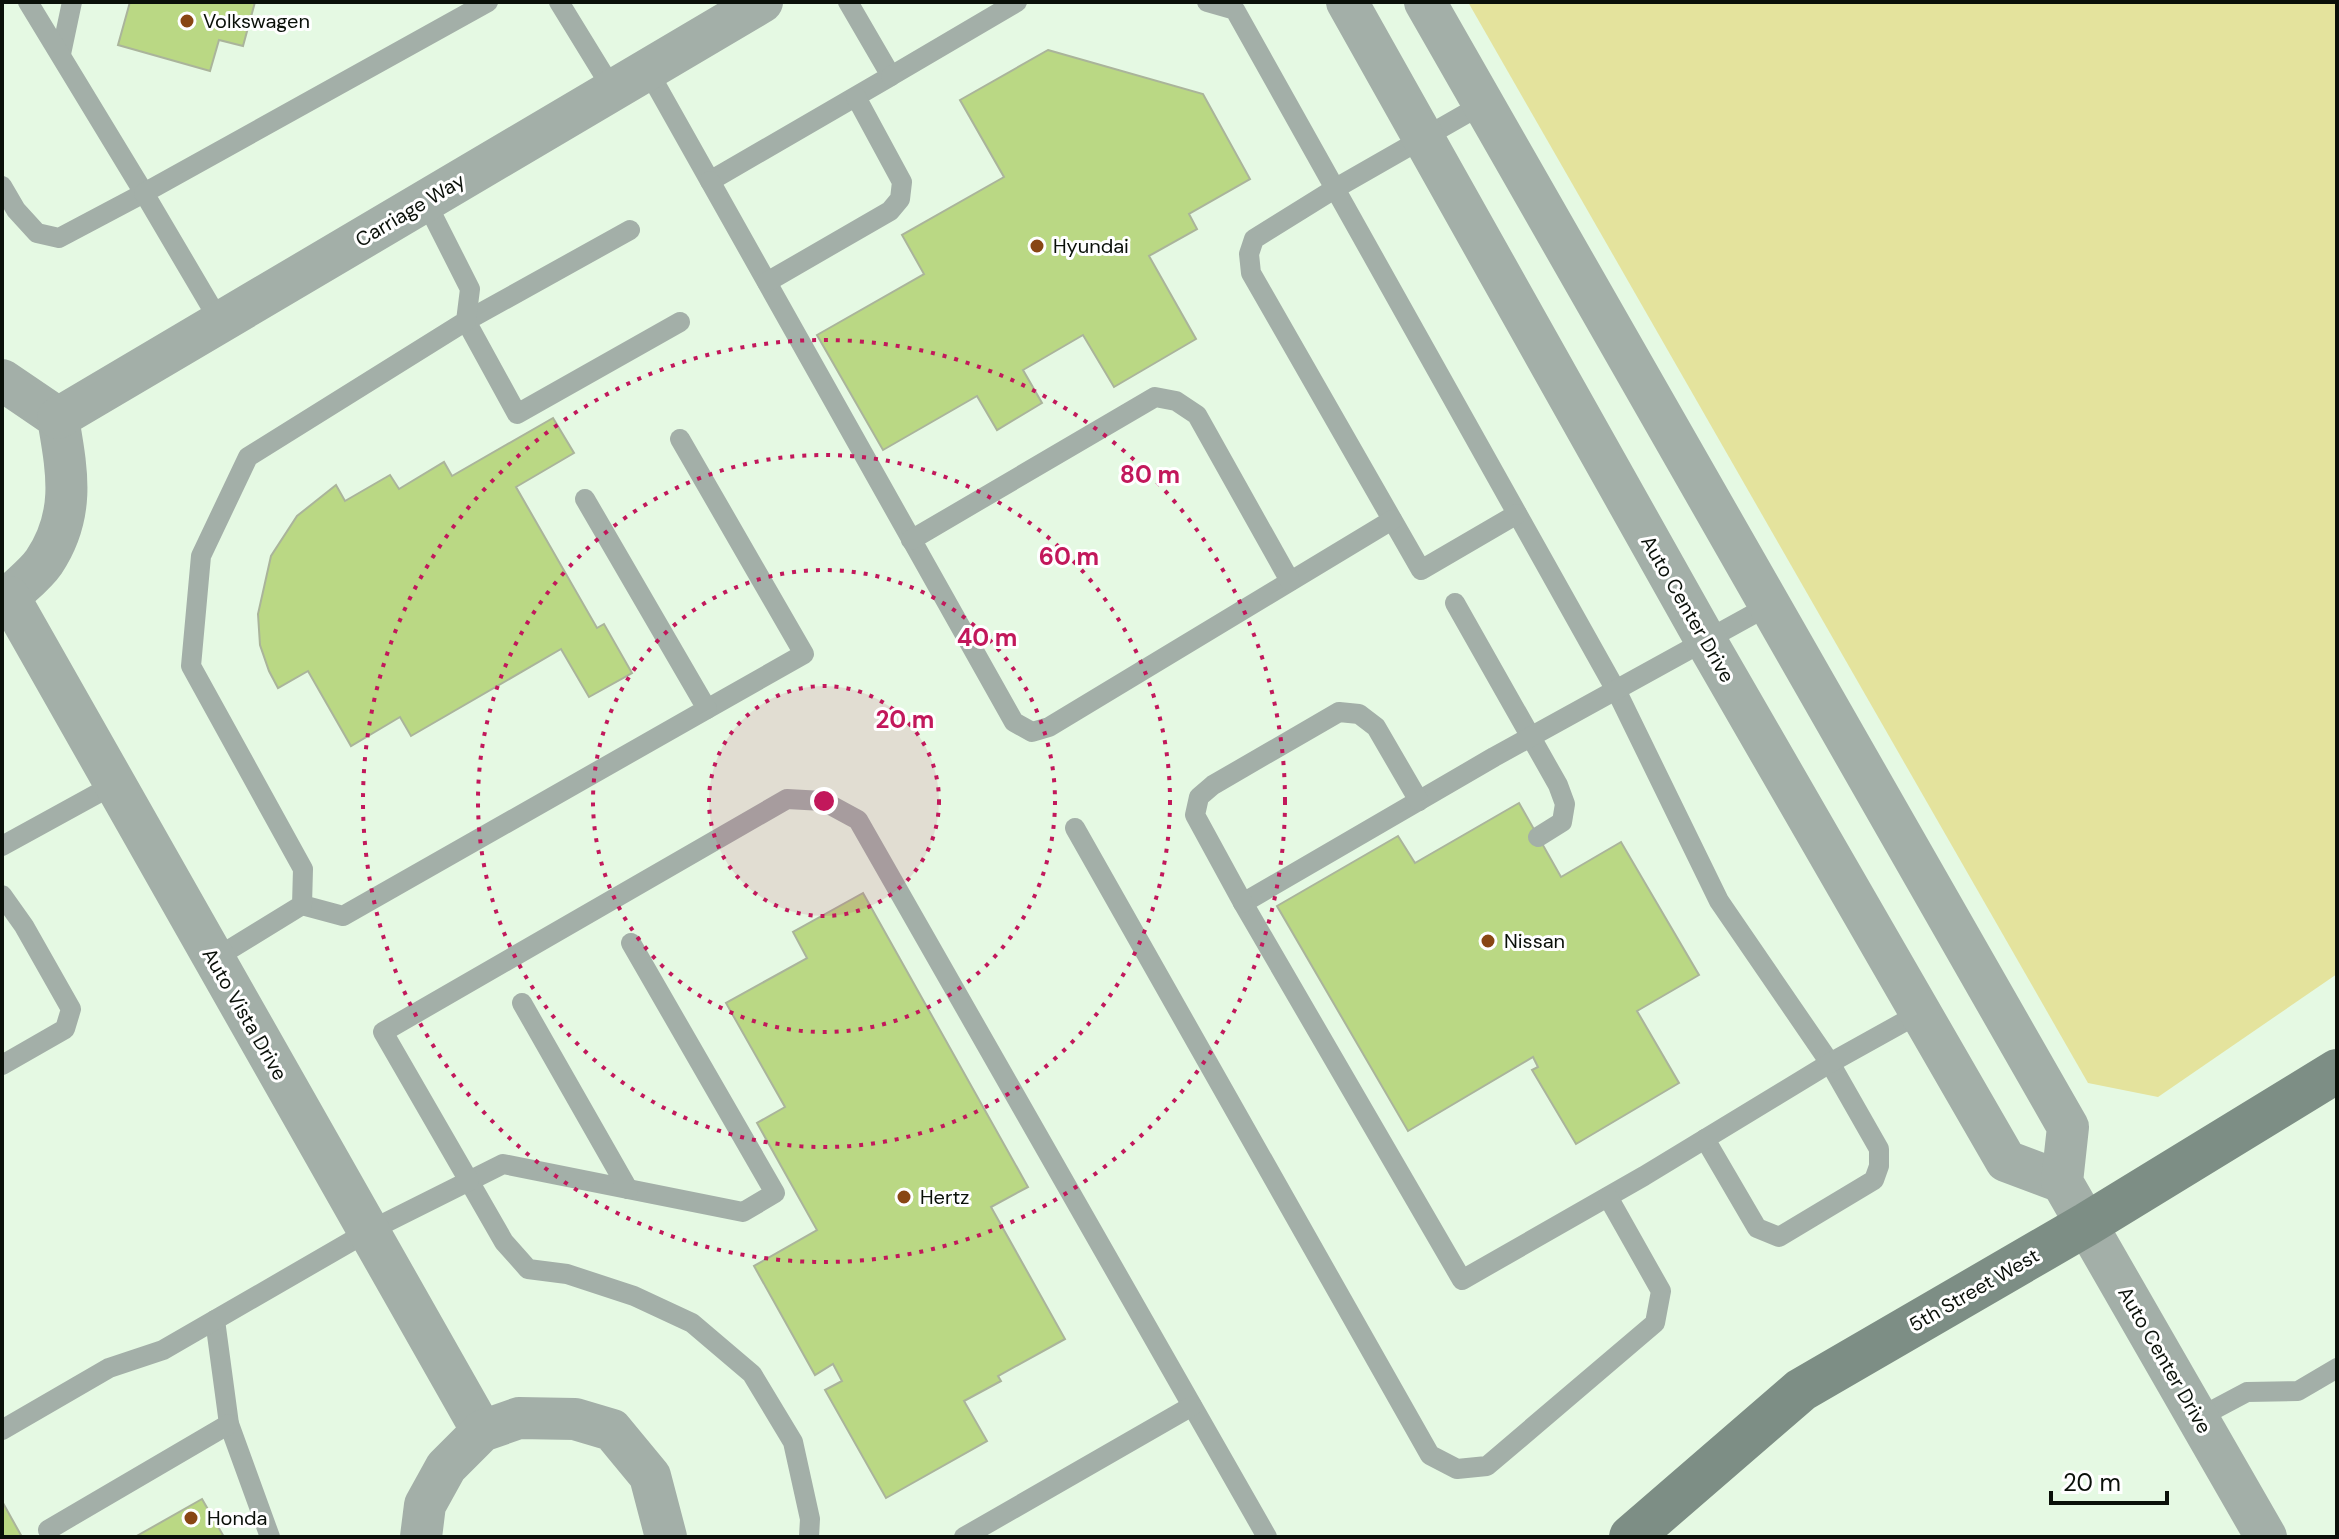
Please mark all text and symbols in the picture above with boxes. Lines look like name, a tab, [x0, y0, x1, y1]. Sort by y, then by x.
place label: Volkswagen	[203, 8, 310, 34]
marker: Volkswagen	[178, 12, 196, 30]
street label: Carriage Way	[350, 167, 470, 253]
place label: Hyundai	[1053, 233, 1129, 259]
marker: Hyundai	[1028, 237, 1046, 255]
text: 80 m	[1120, 459, 1180, 490]
street label: Auto Center Drive	[1635, 531, 1741, 687]
text: 60 m	[1039, 541, 1099, 572]
text: 40 m	[957, 622, 1017, 653]
text: 20 m	[876, 704, 934, 735]
centre of rings	[810, 787, 838, 815]
place label: Nissan	[1504, 928, 1565, 954]
marker: Nissan	[1479, 932, 1497, 950]
street label: Auto Vista Drive	[197, 943, 293, 1085]
place label: Hertz	[920, 1184, 969, 1210]
marker: Hertz	[895, 1188, 913, 1206]
street label: 5th Street West	[1904, 1242, 2044, 1338]
street label: Auto Center Drive	[2112, 1282, 2218, 1438]
scale bar	[2051, 1455, 2167, 1505]
text: 20 m	[2063, 1467, 2121, 1498]
place label: Honda	[207, 1505, 267, 1531]
marker: Honda	[182, 1509, 200, 1527]

